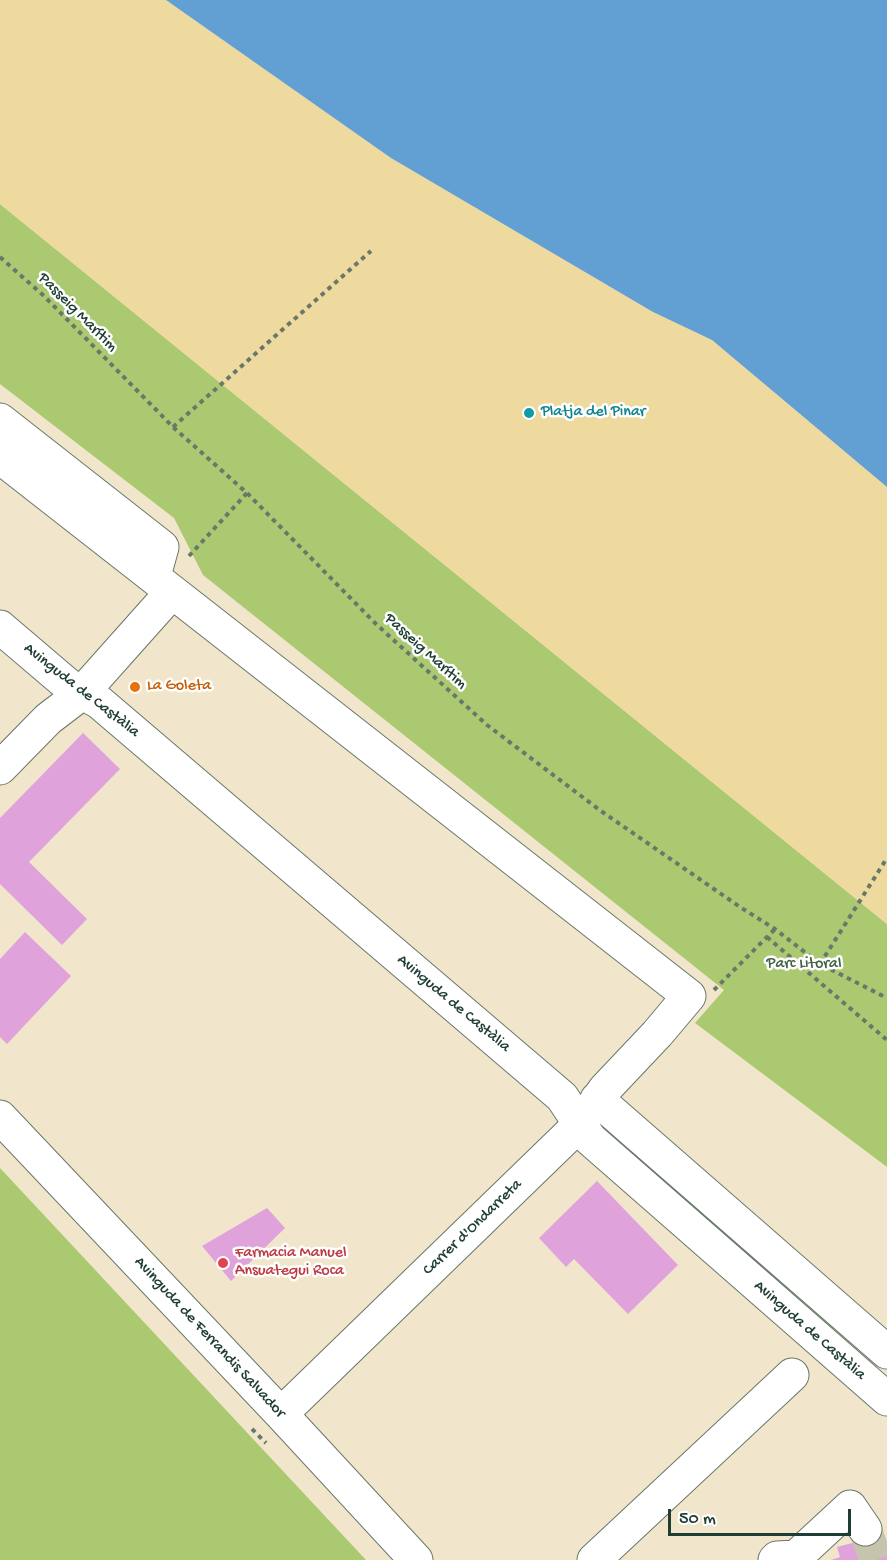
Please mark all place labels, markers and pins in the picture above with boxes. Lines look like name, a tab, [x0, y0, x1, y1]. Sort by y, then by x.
place label: Platja del Pinar	[541, 403, 645, 423]
marker: Platja del Pinar	[522, 406, 536, 420]
place label: La Goleta	[147, 677, 211, 697]
marker: La Goleta	[128, 680, 142, 694]
place label: Farmacia Manuel Ansuategui Roca	[235, 1244, 346, 1282]
marker: Farmacia Manuel Ansuategui Roca	[216, 1256, 230, 1270]

